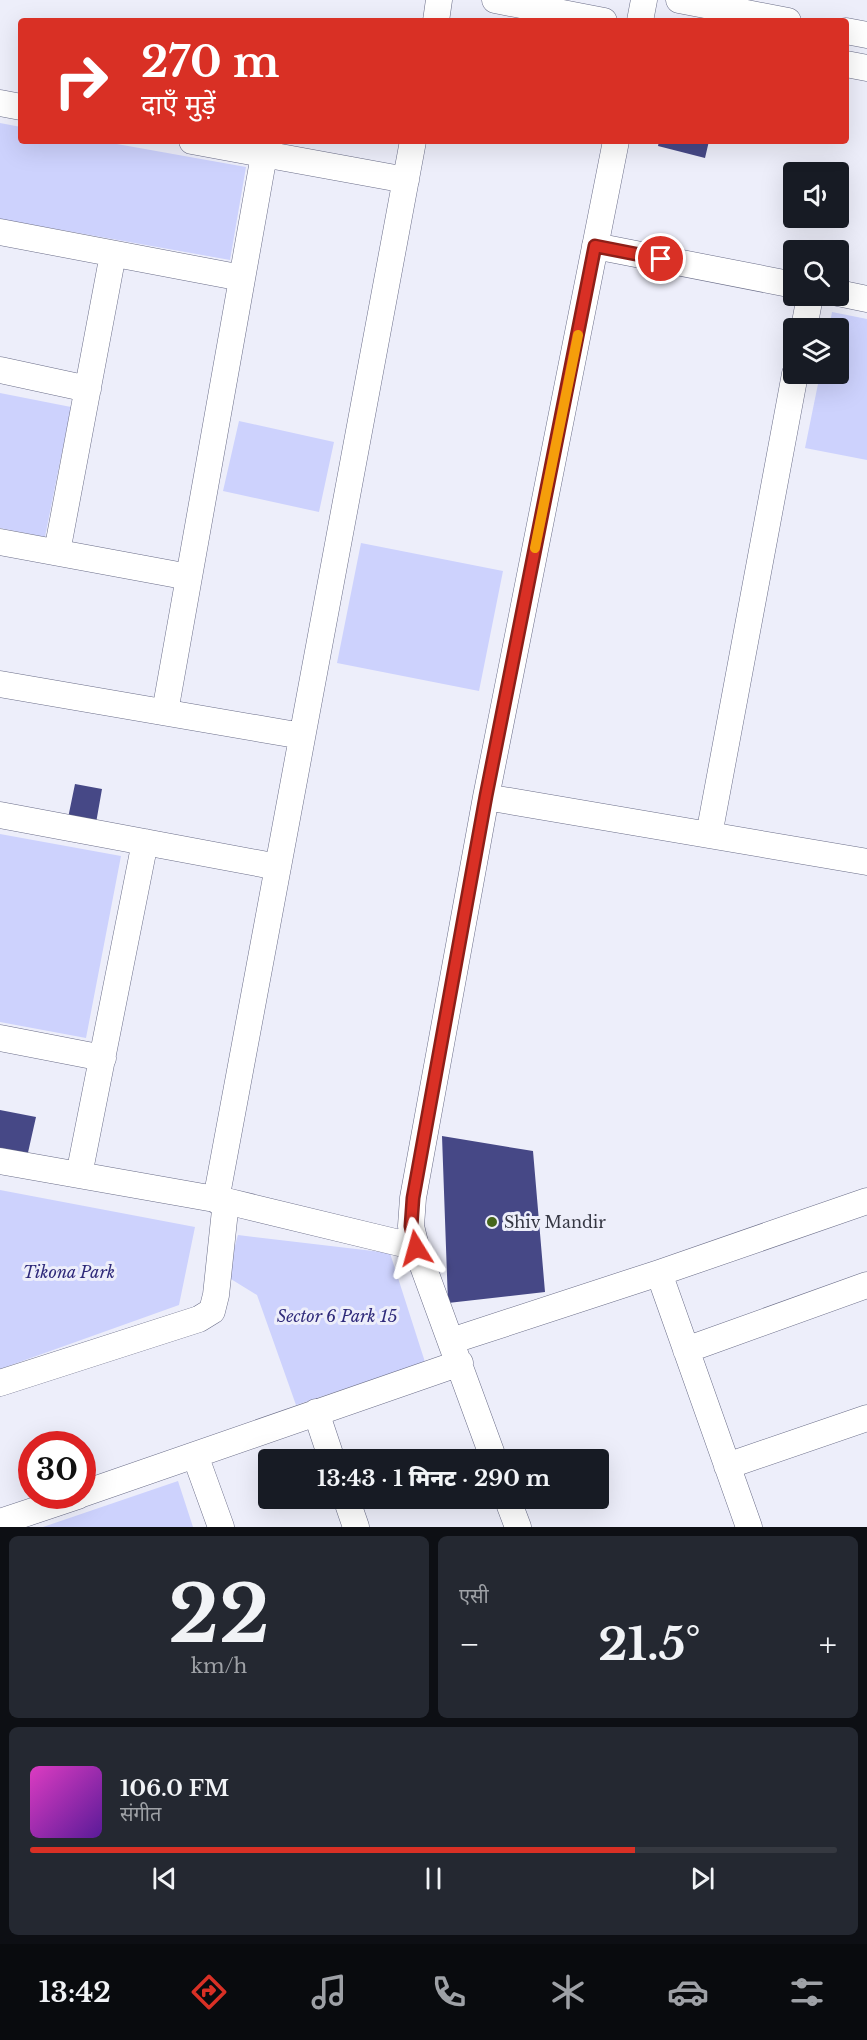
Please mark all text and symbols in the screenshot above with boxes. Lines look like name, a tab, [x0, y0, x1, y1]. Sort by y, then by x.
text: 270 m	[141, 36, 279, 88]
icon: right	[42, 42, 120, 120]
text: दाएँ मुड़ें	[141, 88, 216, 121]
map controls	[783, 162, 849, 384]
button: sound	[783, 162, 849, 228]
pin	[635, 233, 686, 284]
button: search	[783, 240, 849, 306]
icon: arrive	[644, 242, 677, 275]
button: layers	[783, 318, 849, 384]
place label: Shiv Mandir	[504, 1212, 606, 1232]
marker: Shiv Mandir	[485, 1215, 499, 1229]
position arrow	[384, 1216, 448, 1280]
park label: Tikona Park	[23, 1262, 115, 1282]
park label: Sector 6 Park 15	[277, 1306, 398, 1326]
speed limit sign: 30	[18, 1431, 96, 1509]
text: 13:43 · 1 मिनट · 290 m	[317, 1465, 550, 1492]
text: 22	[168, 1566, 270, 1663]
text: एसी	[459, 1584, 489, 1608]
text: 21.5°	[598, 1616, 701, 1672]
text: −	[459, 1624, 480, 1665]
text: +	[819, 1624, 837, 1665]
text: km/h	[191, 1654, 247, 1678]
text: 106.0 FM	[120, 1775, 229, 1802]
text: संगीत	[120, 1802, 161, 1826]
icon: previous	[148, 1862, 181, 1895]
icon: pause	[417, 1862, 450, 1895]
icon: next	[686, 1862, 719, 1895]
icon: directions	[188, 1971, 230, 2013]
icon: music	[308, 1971, 350, 2013]
icon: phone	[428, 1971, 470, 2013]
icon: climate	[547, 1971, 589, 2013]
icon: car	[667, 1971, 709, 2013]
icon: filters	[786, 1971, 828, 2013]
text: 13:42	[39, 1976, 111, 2009]

